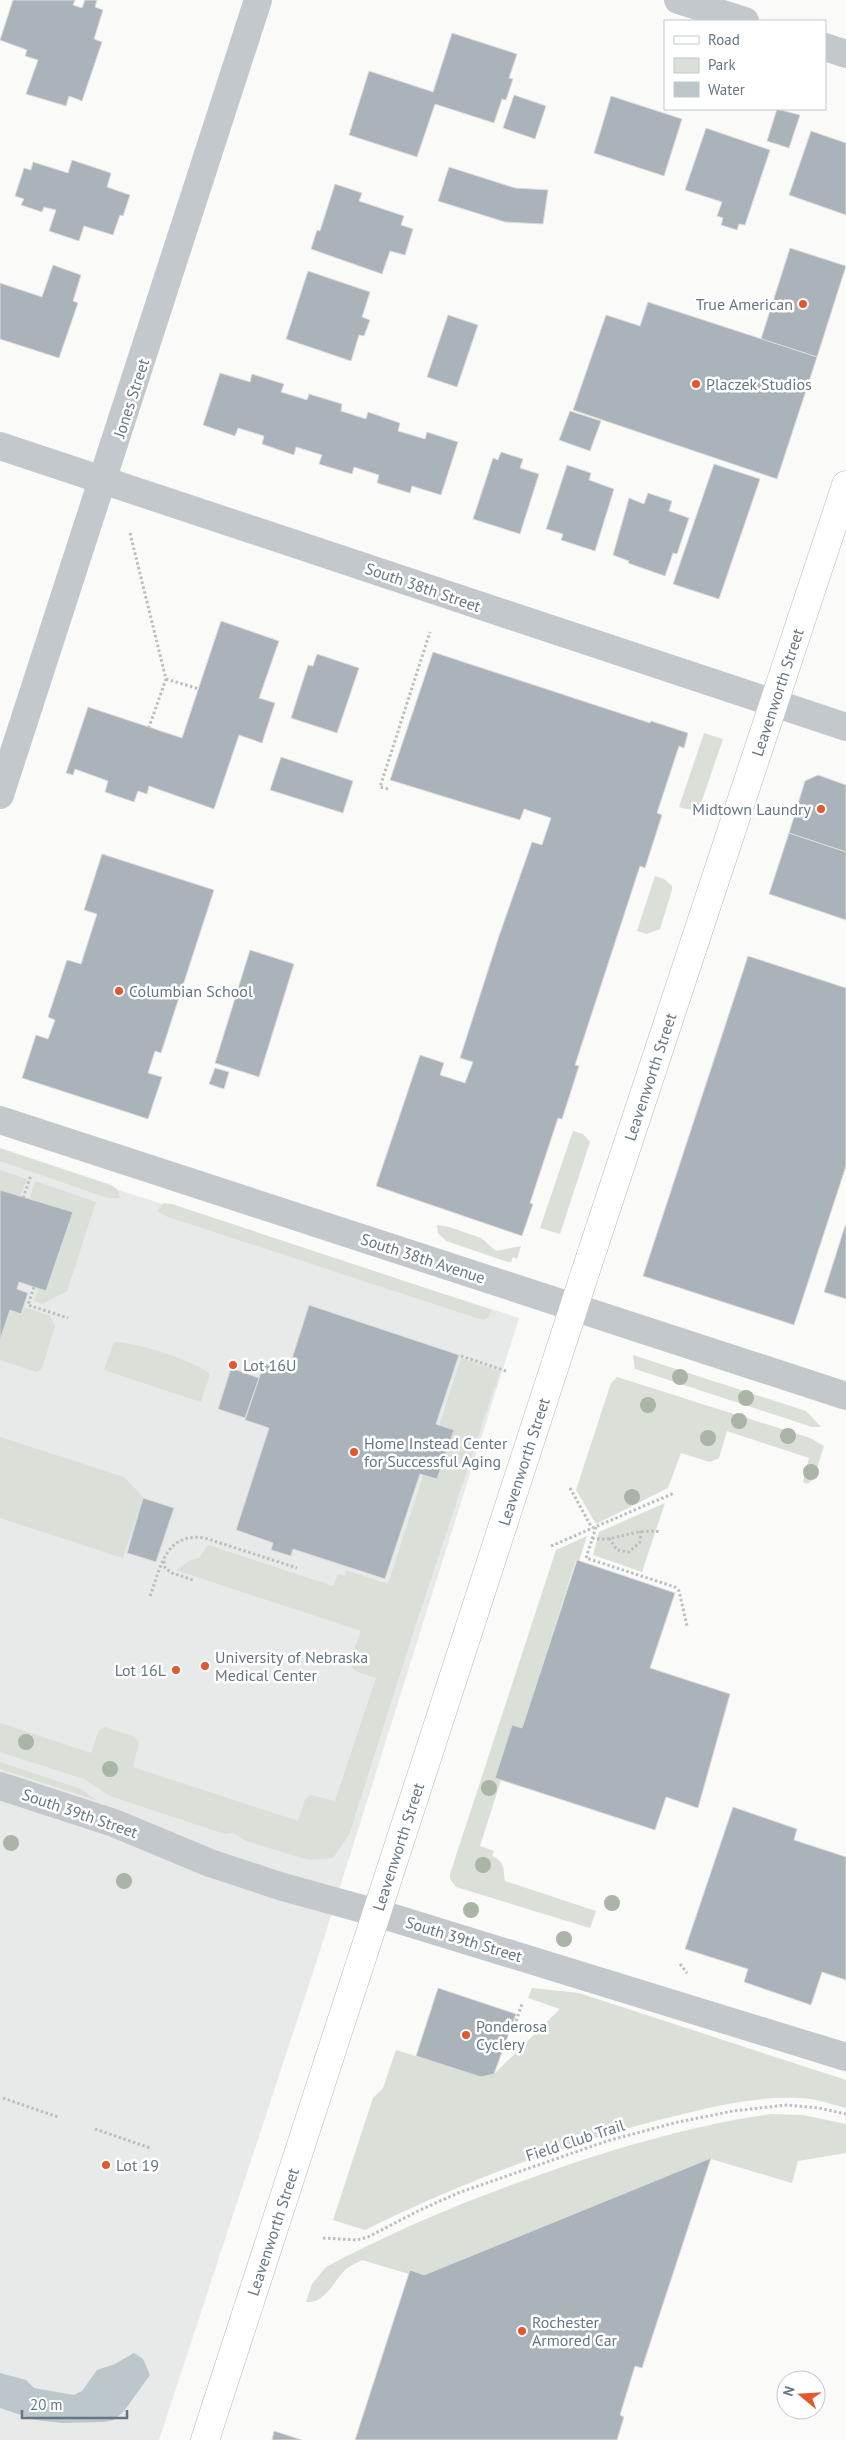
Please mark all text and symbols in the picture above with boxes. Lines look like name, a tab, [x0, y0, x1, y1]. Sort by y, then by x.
legend	[664, 20, 826, 110]
text: Road	[708, 30, 740, 49]
text: Park	[708, 55, 736, 74]
text: Water	[708, 80, 745, 99]
place label: True American	[696, 294, 793, 314]
marker: True American	[797, 298, 809, 310]
street label: Jones Street	[109, 355, 153, 441]
place label: Placzek Studios	[706, 374, 812, 394]
marker: Placzek Studios	[690, 378, 702, 390]
street label: South 38th Street	[363, 558, 484, 616]
street label: Leavenworth Street	[747, 625, 808, 759]
place label: Midtown Laundry	[692, 799, 812, 819]
marker: Midtown Laundry	[815, 803, 827, 815]
place label: Columbian School	[129, 981, 253, 1001]
marker: Columbian School	[113, 985, 125, 997]
street label: Leavenworth Street	[620, 1010, 681, 1143]
street label: South 38th Avenue	[358, 1228, 488, 1288]
place label: Lot 16U	[243, 1355, 296, 1375]
marker: Lot 16U	[227, 1359, 239, 1371]
street label: Leavenworth Street	[493, 1395, 554, 1528]
place label: Home Instead Center for Successful Aging	[364, 1433, 508, 1471]
marker: Home Instead Center for Successful Aging	[348, 1446, 360, 1458]
place label: University of Nebraska Medical Center	[215, 1647, 368, 1685]
place label: Lot 16L	[115, 1660, 166, 1680]
marker: University of Nebraska Medical Center	[199, 1660, 211, 1672]
marker: Lot 16L	[170, 1664, 182, 1676]
street label: Leavenworth Street	[368, 1780, 429, 1913]
street label: South 39th Street	[20, 1784, 141, 1842]
street label: South 39th Street	[403, 1912, 525, 1966]
place label: Ponderosa Cyclery	[476, 2016, 547, 2054]
marker: Ponderosa Cyclery	[460, 2029, 472, 2041]
street label: Field Club Trail	[523, 2115, 627, 2165]
place label: Lot 19	[116, 2155, 159, 2175]
marker: Lot 19	[100, 2159, 112, 2171]
street label: Leavenworth Street	[243, 2165, 303, 2298]
place label: Rochester Armored Car	[532, 2312, 618, 2350]
marker: Rochester Armored Car	[516, 2325, 528, 2337]
north arrow	[776, 2370, 826, 2420]
text: N	[779, 2384, 799, 2398]
scale bar	[22, 2388, 128, 2420]
text: 20 m	[30, 2395, 63, 2414]

